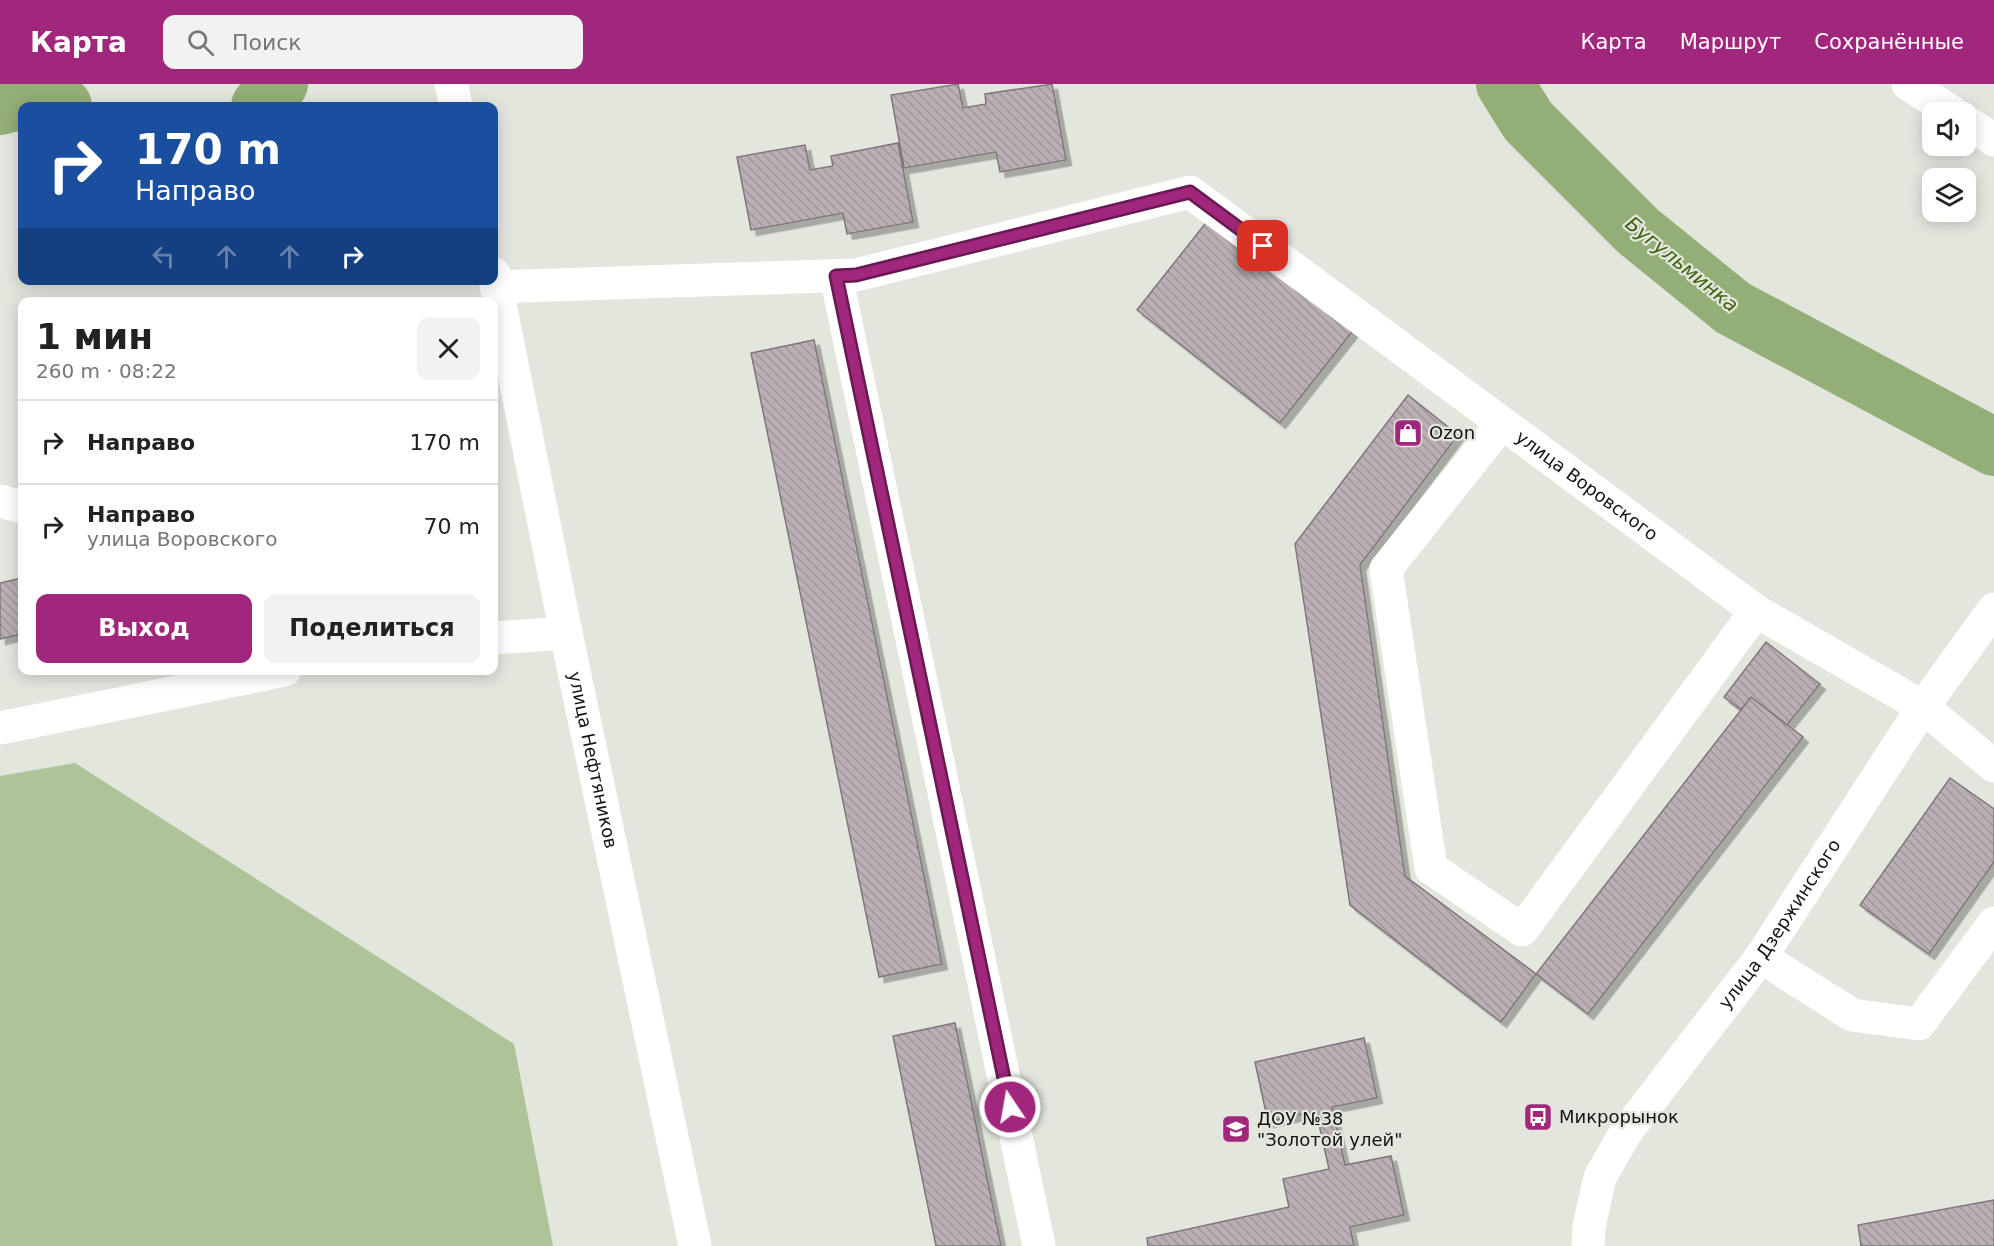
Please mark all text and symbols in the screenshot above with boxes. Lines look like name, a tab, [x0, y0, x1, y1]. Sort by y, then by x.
search box	[163, 15, 583, 69]
text: Карта	[30, 26, 127, 59]
icon: search	[184, 26, 217, 59]
text: Поиск	[232, 30, 302, 55]
text: Карта	[1581, 30, 1647, 54]
text: Маршрут	[1680, 30, 1781, 54]
text: Сохранённые	[1814, 30, 1964, 54]
map controls	[1922, 102, 1976, 222]
button: sound	[1922, 102, 1976, 156]
text: 170 m	[135, 125, 281, 174]
icon: right	[36, 126, 114, 204]
button: layers	[1922, 168, 1976, 222]
text: Направо	[135, 175, 256, 206]
water label: Бугульминка	[1621, 211, 1743, 317]
pin	[1237, 220, 1288, 271]
icon: arrive	[1246, 229, 1279, 262]
icon: left	[147, 240, 180, 273]
icon: ahead	[210, 240, 243, 273]
icon: ahead	[273, 240, 306, 273]
icon: right	[336, 240, 369, 273]
text: 1 мин	[36, 316, 153, 357]
button: close	[417, 317, 480, 380]
text: 260 m · 08:22	[36, 359, 177, 383]
shop icon: Ozon	[1392, 417, 1424, 449]
place label: Ozon	[1429, 422, 1475, 443]
icon: right	[36, 426, 69, 459]
street label: улица Воровского	[1512, 426, 1662, 545]
text: Направо	[87, 430, 195, 455]
text: 170 m	[410, 430, 480, 455]
text: Направо	[87, 502, 195, 527]
icon: right	[36, 510, 69, 543]
text: 70 m	[424, 514, 480, 539]
text: улица Воровского	[87, 527, 278, 551]
button: Выход	[36, 594, 252, 663]
button: Поделиться	[264, 594, 480, 663]
street label: улица Нефтяников	[564, 670, 622, 850]
street label: улица Дзержинского	[1714, 835, 1845, 1013]
position arrow	[978, 1075, 1042, 1139]
bus stop icon: Микрорынок	[1522, 1101, 1554, 1133]
place label: Микрорынок	[1559, 1106, 1679, 1127]
place label: ДОУ №38 "Золотой улей"	[1257, 1108, 1402, 1150]
school or university icon: ДОУ №38 "Золотой улей"	[1220, 1113, 1252, 1145]

